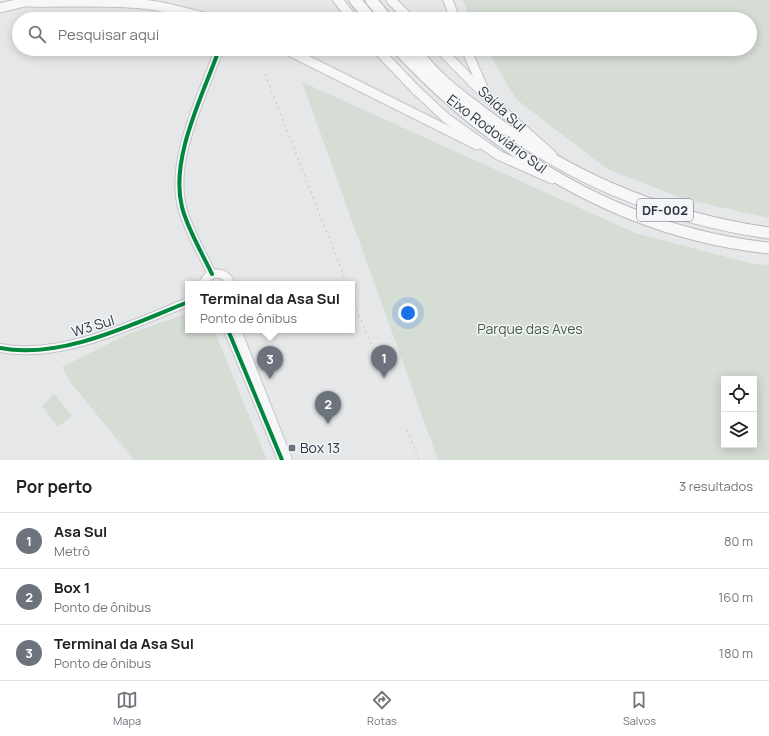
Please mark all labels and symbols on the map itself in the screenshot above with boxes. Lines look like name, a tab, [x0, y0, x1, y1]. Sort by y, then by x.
street label: Saída Sul	[474, 82, 530, 136]
street label: Eixo Rodoviário Sul	[443, 90, 551, 177]
road number: DF-002	[637, 199, 693, 221]
your location	[398, 303, 418, 323]
street label: W3 Sul	[69, 310, 117, 341]
park label: Parque das Aves	[477, 319, 583, 338]
pin: 1	[371, 345, 397, 378]
pin: 3	[257, 346, 283, 379]
pin: 2	[315, 391, 341, 424]
place label: Box 13	[300, 438, 340, 457]
marker: Box 13	[287, 443, 297, 453]

